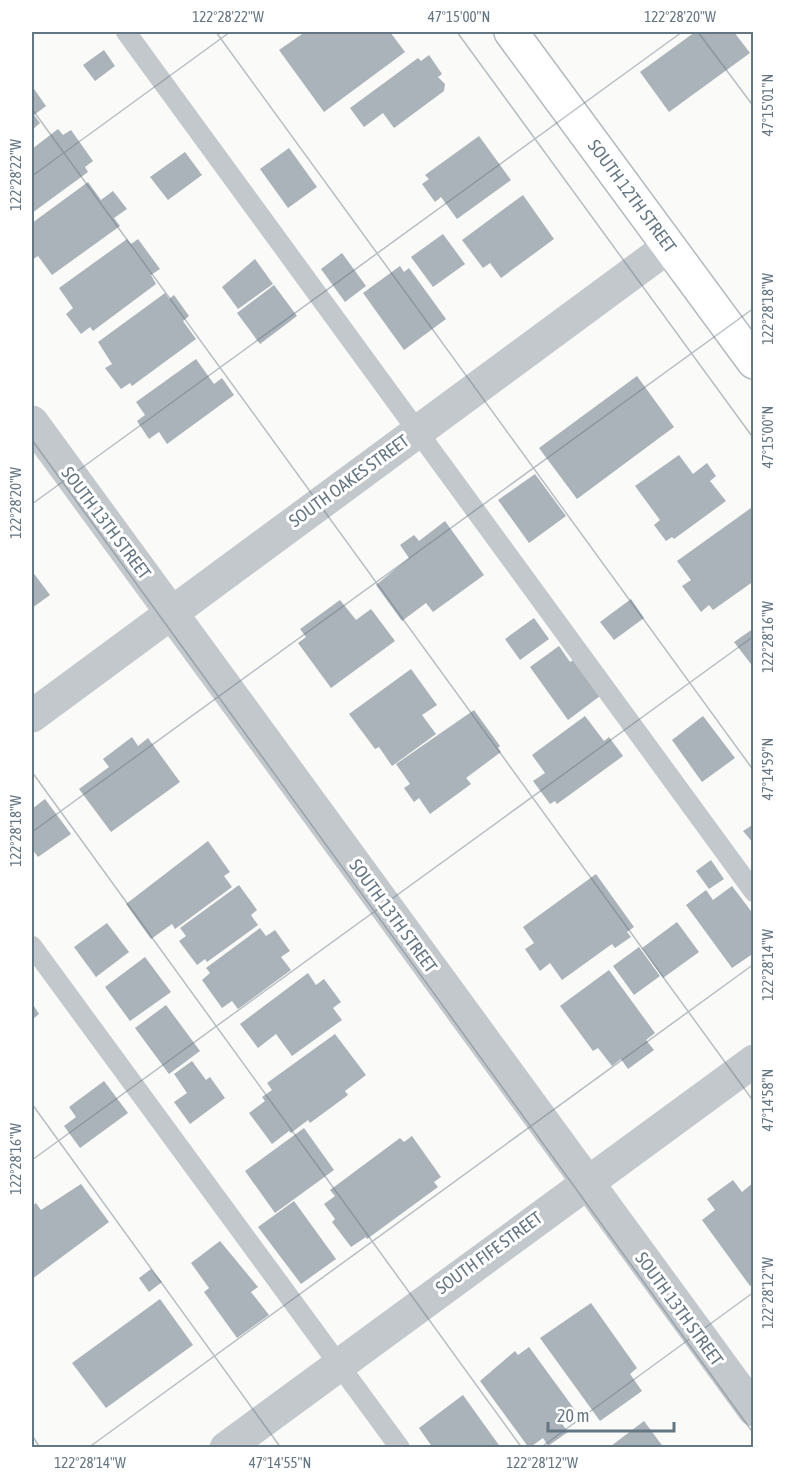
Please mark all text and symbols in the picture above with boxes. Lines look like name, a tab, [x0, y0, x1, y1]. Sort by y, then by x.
text: 122°28'22"W	[192, 8, 264, 25]
text: 47°15'00"N	[428, 8, 490, 25]
text: 122°28'20"W	[644, 8, 716, 25]
text: 47°15'01"N	[759, 74, 776, 136]
street label: SOUTH 12TH STREET	[584, 135, 681, 257]
text: 122°28'22"W	[7, 139, 24, 211]
text: 122°28'18"W	[759, 273, 776, 345]
text: 47°15'00"N	[759, 406, 776, 468]
street label: SOUTH OAKES STREET	[285, 430, 413, 531]
street label: SOUTH 13TH STREET	[57, 462, 155, 583]
text: 122°28'20"W	[7, 467, 24, 539]
text: 122°28'16"W	[759, 601, 776, 673]
text: 47°14'59"N	[759, 738, 776, 800]
text: 122°28'18"W	[7, 795, 24, 867]
street label: SOUTH 13TH STREET	[345, 855, 442, 977]
text: 122°28'14"W	[759, 929, 776, 1001]
text: 47°14'58"N	[759, 1069, 776, 1131]
text: 122°28'16"W	[7, 1123, 24, 1195]
street label: SOUTH FIFE STREET	[431, 1207, 546, 1298]
street label: SOUTH 13TH STREET	[631, 1248, 728, 1370]
text: 122°28'12"W	[759, 1257, 776, 1329]
scale bar	[548, 1395, 674, 1433]
text: 20 m	[557, 1405, 589, 1426]
text: 122°28'14"W	[54, 1454, 126, 1471]
text: 47°14'55"N	[249, 1454, 311, 1471]
text: 122°28'12"W	[506, 1454, 578, 1471]

